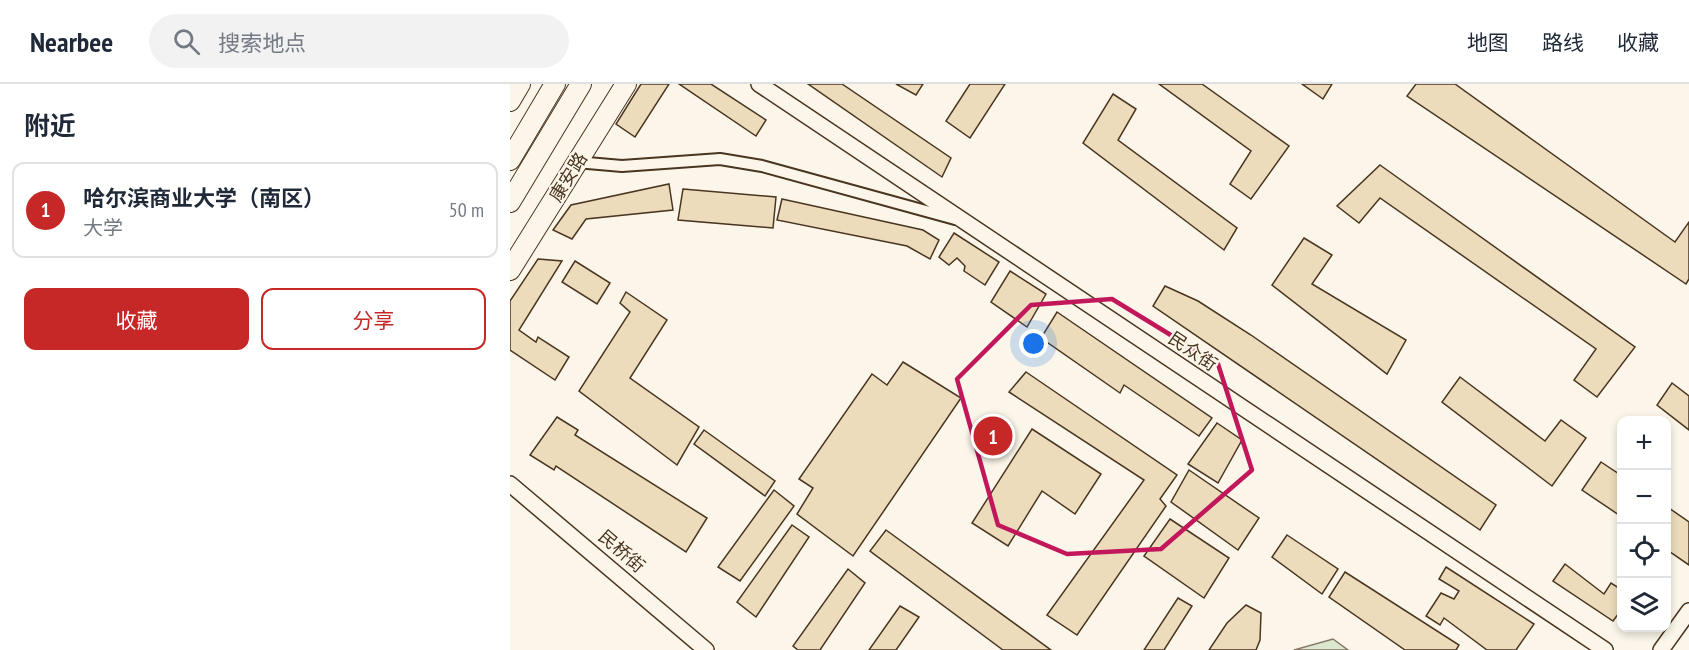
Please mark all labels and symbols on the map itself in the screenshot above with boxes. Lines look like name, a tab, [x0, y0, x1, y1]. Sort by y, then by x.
street label: 康安路	[544, 148, 592, 206]
street label: 民众街	[1164, 326, 1222, 376]
your location	[1019, 329, 1048, 358]
pin: 1	[974, 414, 1012, 458]
street label: 民桥街	[594, 525, 650, 577]

